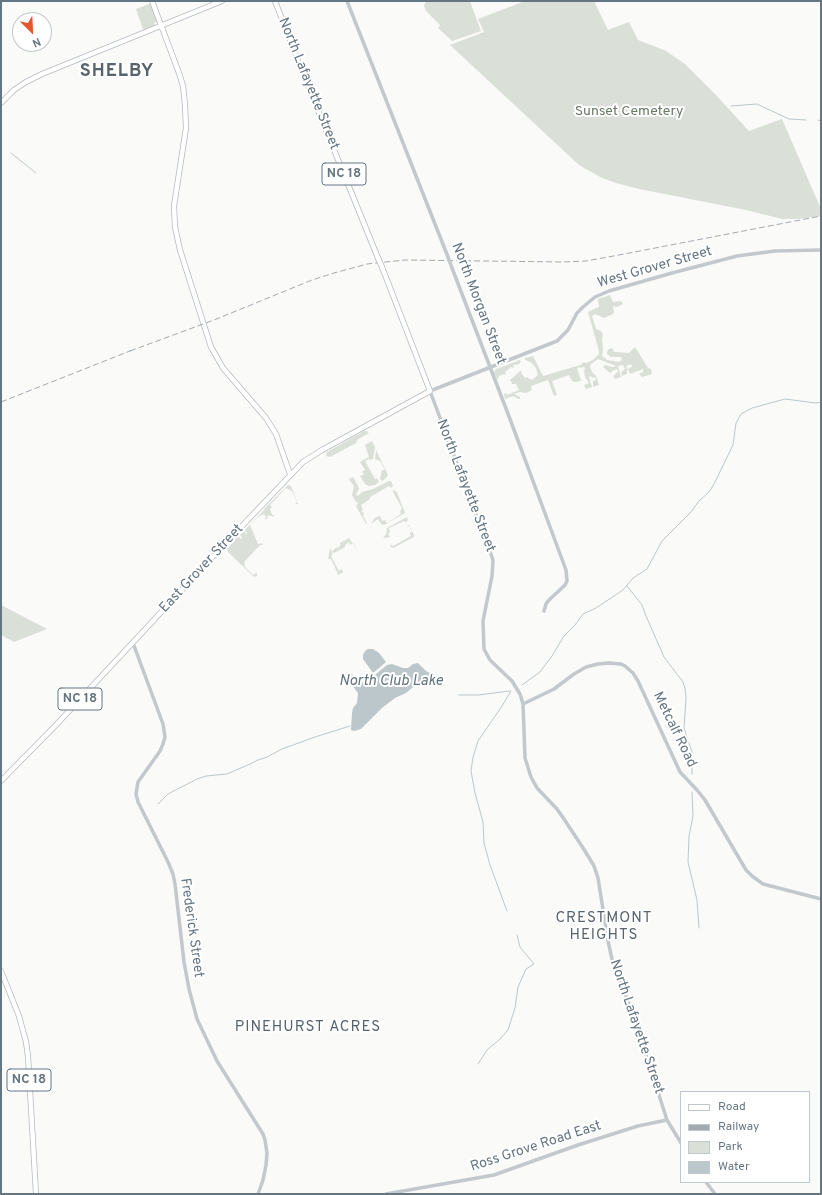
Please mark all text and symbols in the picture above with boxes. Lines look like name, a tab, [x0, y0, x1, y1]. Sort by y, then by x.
north arrow	[12, 12, 52, 52]
street label: North Lafayette Street	[274, 15, 342, 153]
text: N	[30, 34, 43, 50]
district label: SHELBY	[80, 61, 154, 83]
park label: Sunset Cemetery	[575, 104, 683, 120]
road number: NC 18	[322, 163, 366, 185]
street label: North Morgan Street	[447, 241, 509, 367]
street label: West Grover Street	[596, 244, 714, 292]
street label: North Lafayette Street	[432, 417, 498, 555]
street label: East Grover Street	[157, 521, 247, 617]
water label: North Club Lake	[339, 673, 443, 691]
road number: NC 18	[58, 688, 102, 710]
street label: Metcalf Road	[648, 689, 700, 771]
street label: Frederick Street	[176, 877, 206, 979]
district label: CRESTMONT HEIGHTS	[556, 910, 652, 945]
street label: North Lafayette Street	[605, 958, 667, 1096]
district label: PINEHURST ACRES	[235, 1019, 381, 1037]
road number: NC 18	[7, 1069, 51, 1091]
legend	[680, 1091, 810, 1183]
text: Road	[718, 1099, 746, 1115]
street label: Ross Grove Road East	[468, 1118, 604, 1176]
text: Railway	[718, 1119, 759, 1135]
text: Park	[718, 1139, 743, 1155]
text: Water	[718, 1159, 750, 1175]

